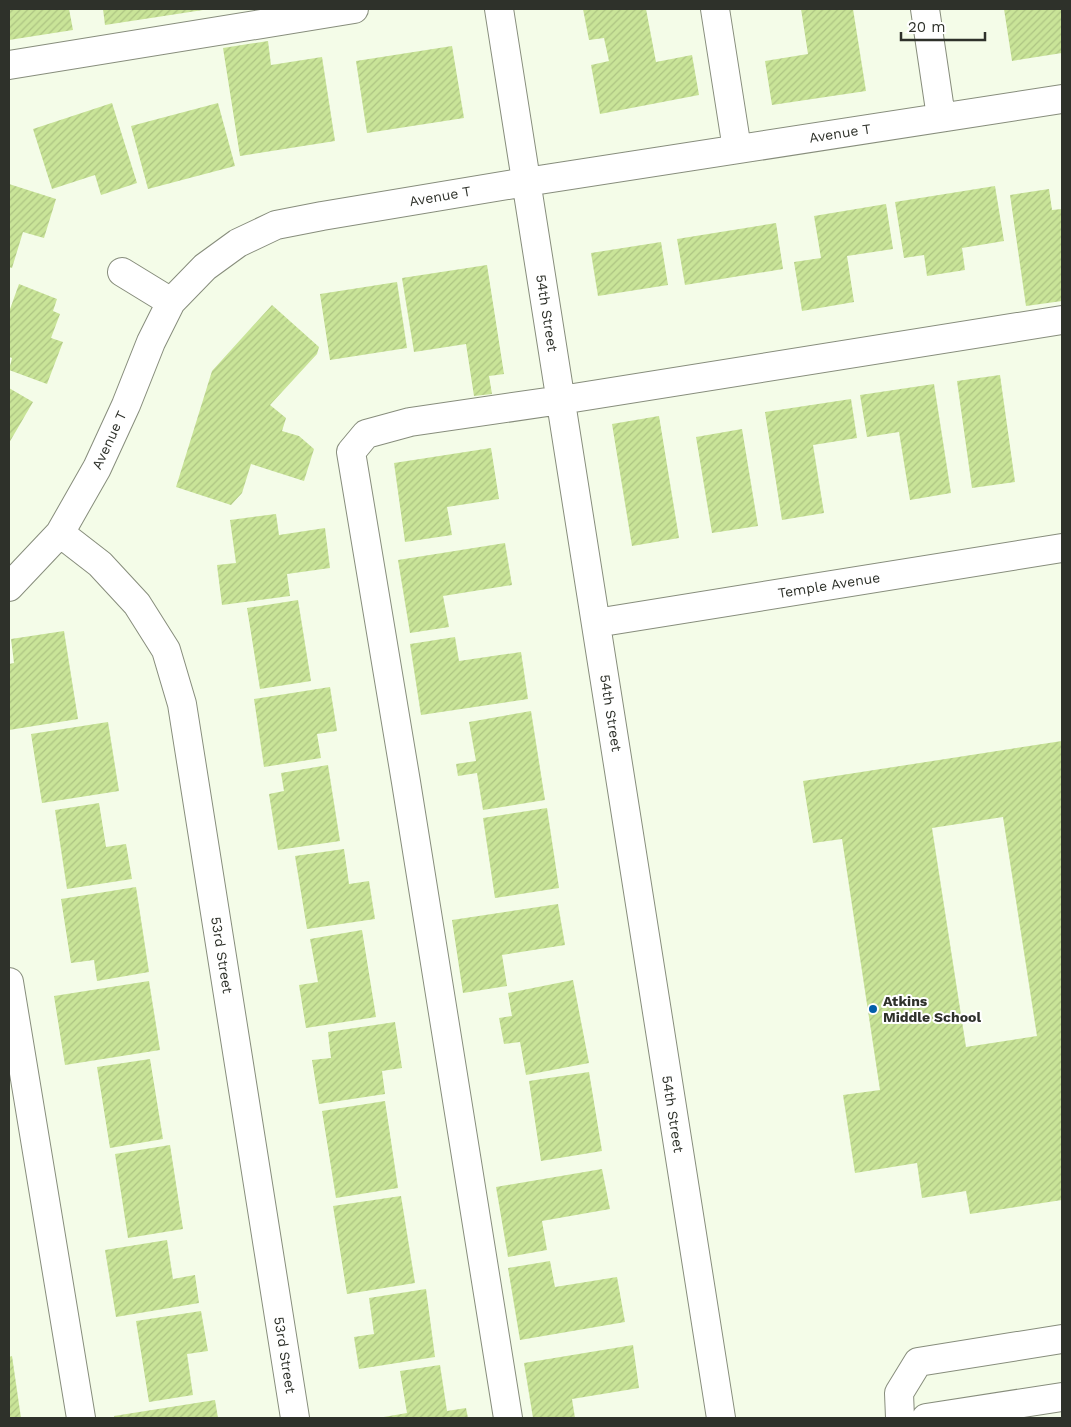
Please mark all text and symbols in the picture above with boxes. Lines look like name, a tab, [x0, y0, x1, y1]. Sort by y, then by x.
scale bar	[901, 10, 985, 42]
text: 20 m	[908, 18, 946, 36]
street label: Avenue T	[808, 120, 873, 146]
street label: Avenue T	[408, 183, 473, 209]
street label: 54th Street	[533, 273, 561, 353]
street label: Avenue T	[89, 408, 130, 472]
street label: Temple Avenue	[777, 569, 881, 601]
street label: 54th Street	[597, 673, 625, 753]
street label: 53rd Street	[208, 915, 236, 995]
place label: Atkins Middle School	[883, 993, 981, 1025]
marker: Atkins Middle School	[867, 1003, 879, 1015]
street label: 54th Street	[659, 1074, 687, 1154]
street label: 53rd Street	[271, 1315, 299, 1395]

